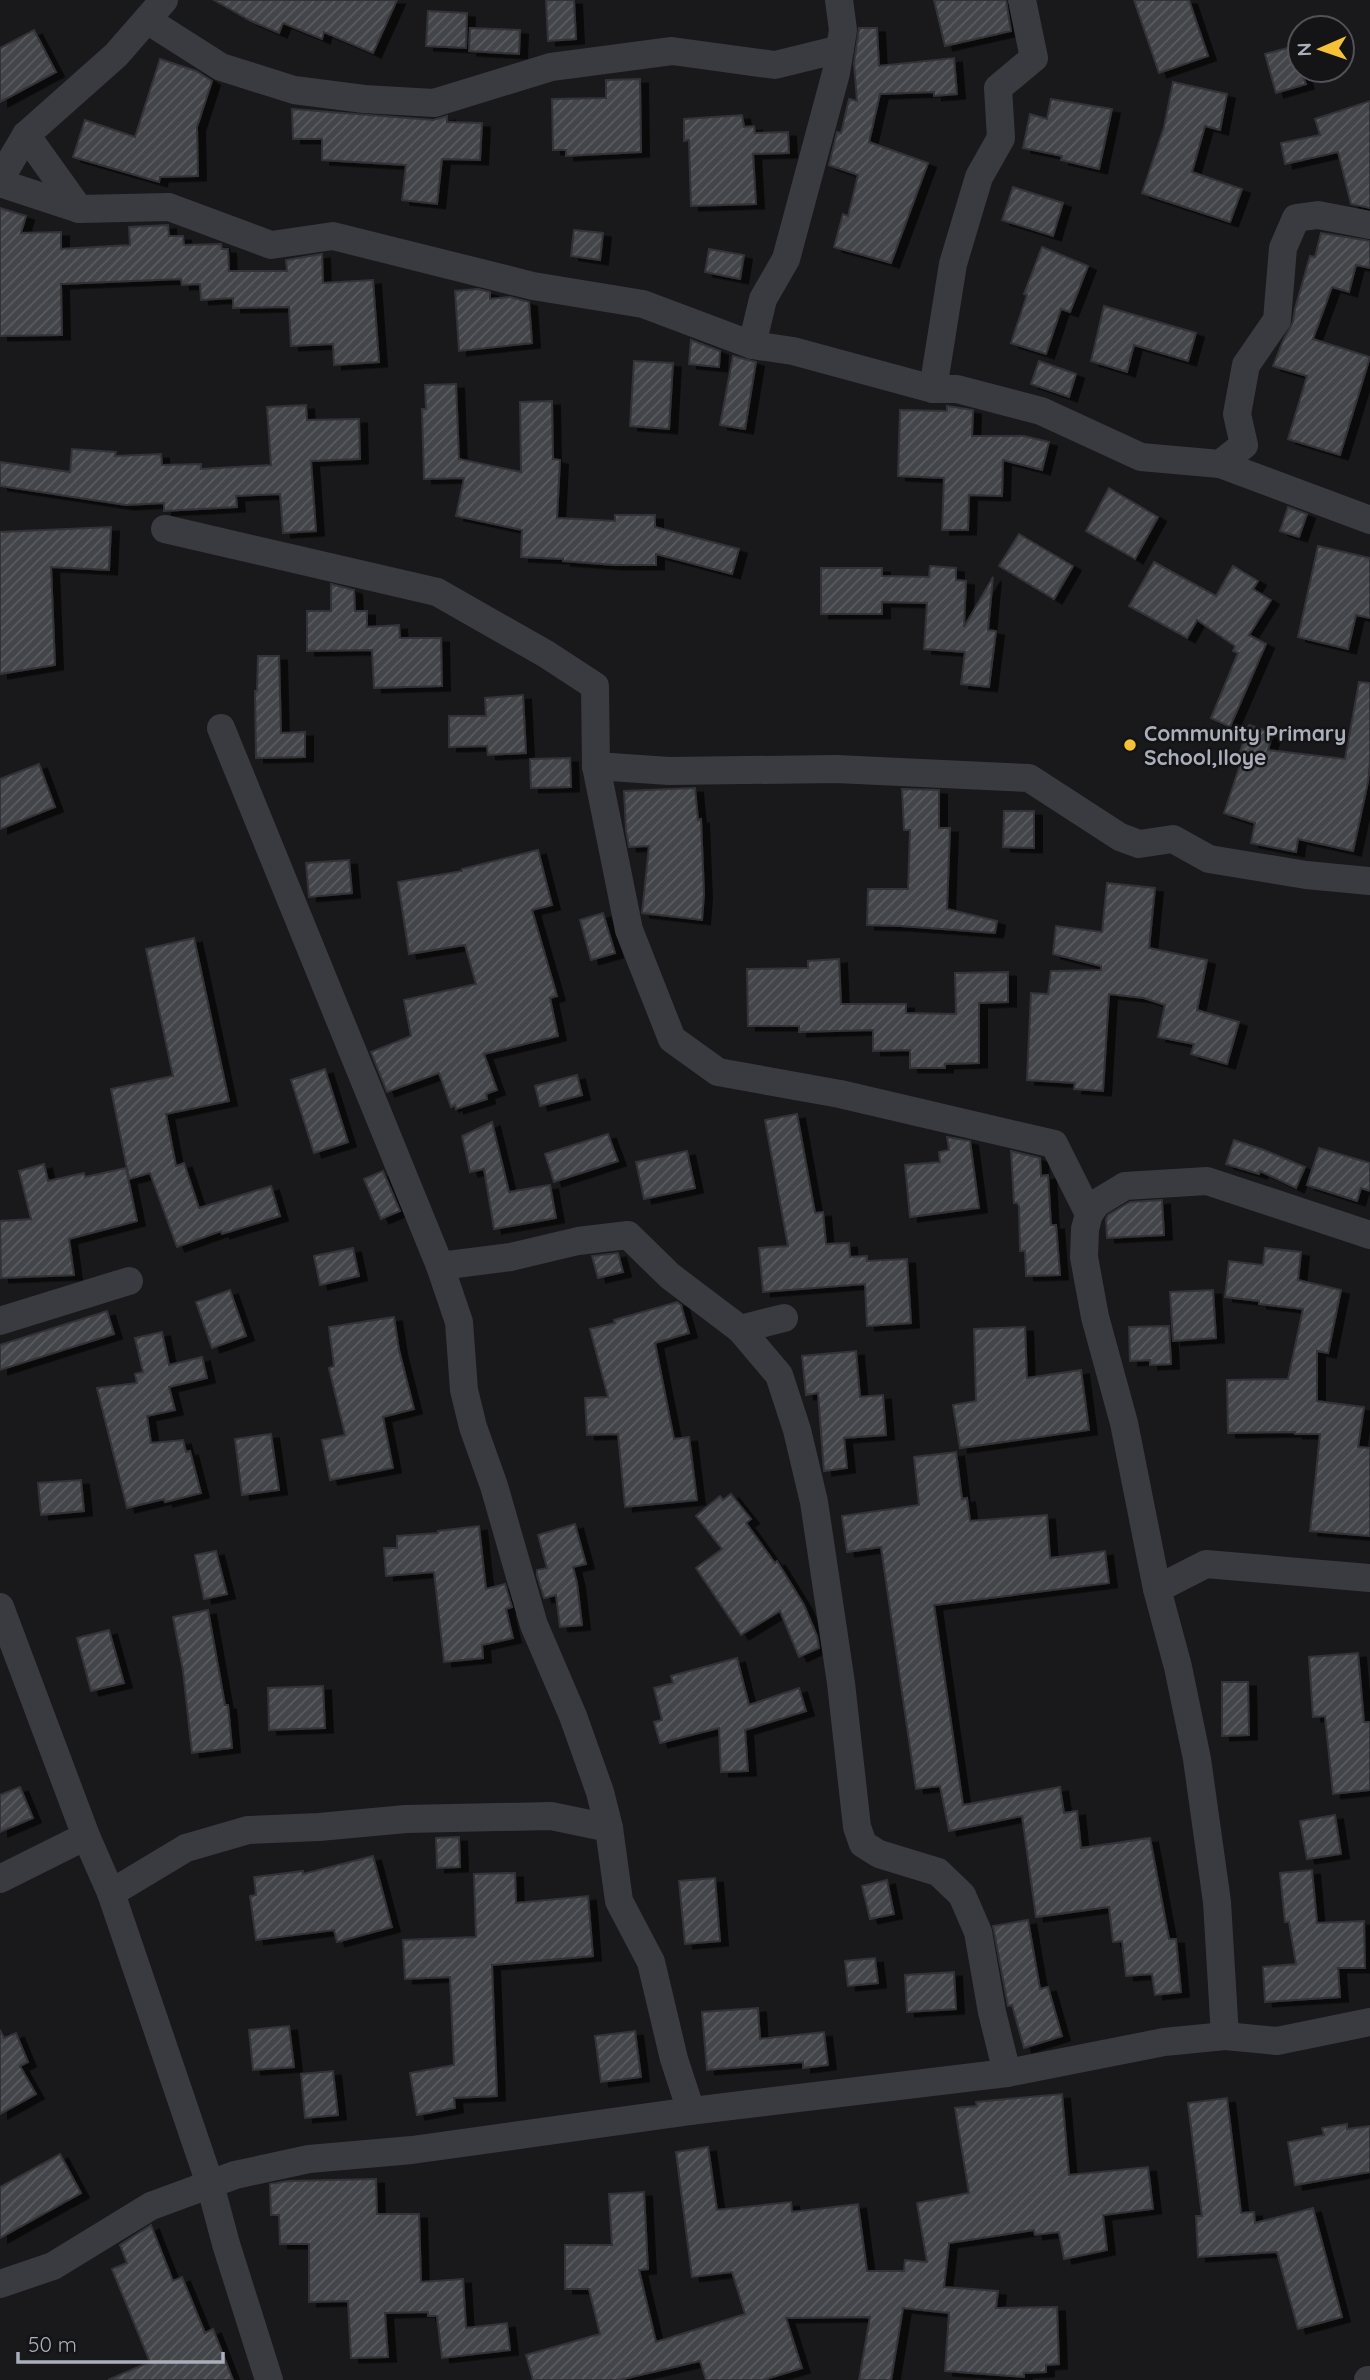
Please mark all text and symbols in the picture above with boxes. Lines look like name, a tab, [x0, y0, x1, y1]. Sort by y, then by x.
north arrow	[1286, 14, 1356, 84]
text: N	[1292, 42, 1316, 57]
place label: Community Primary School,Iloye	[1144, 720, 1346, 770]
marker: Community Primary School,Iloye	[1122, 737, 1138, 753]
scale bar	[18, 2320, 222, 2364]
text: 50 m	[28, 2331, 77, 2357]

